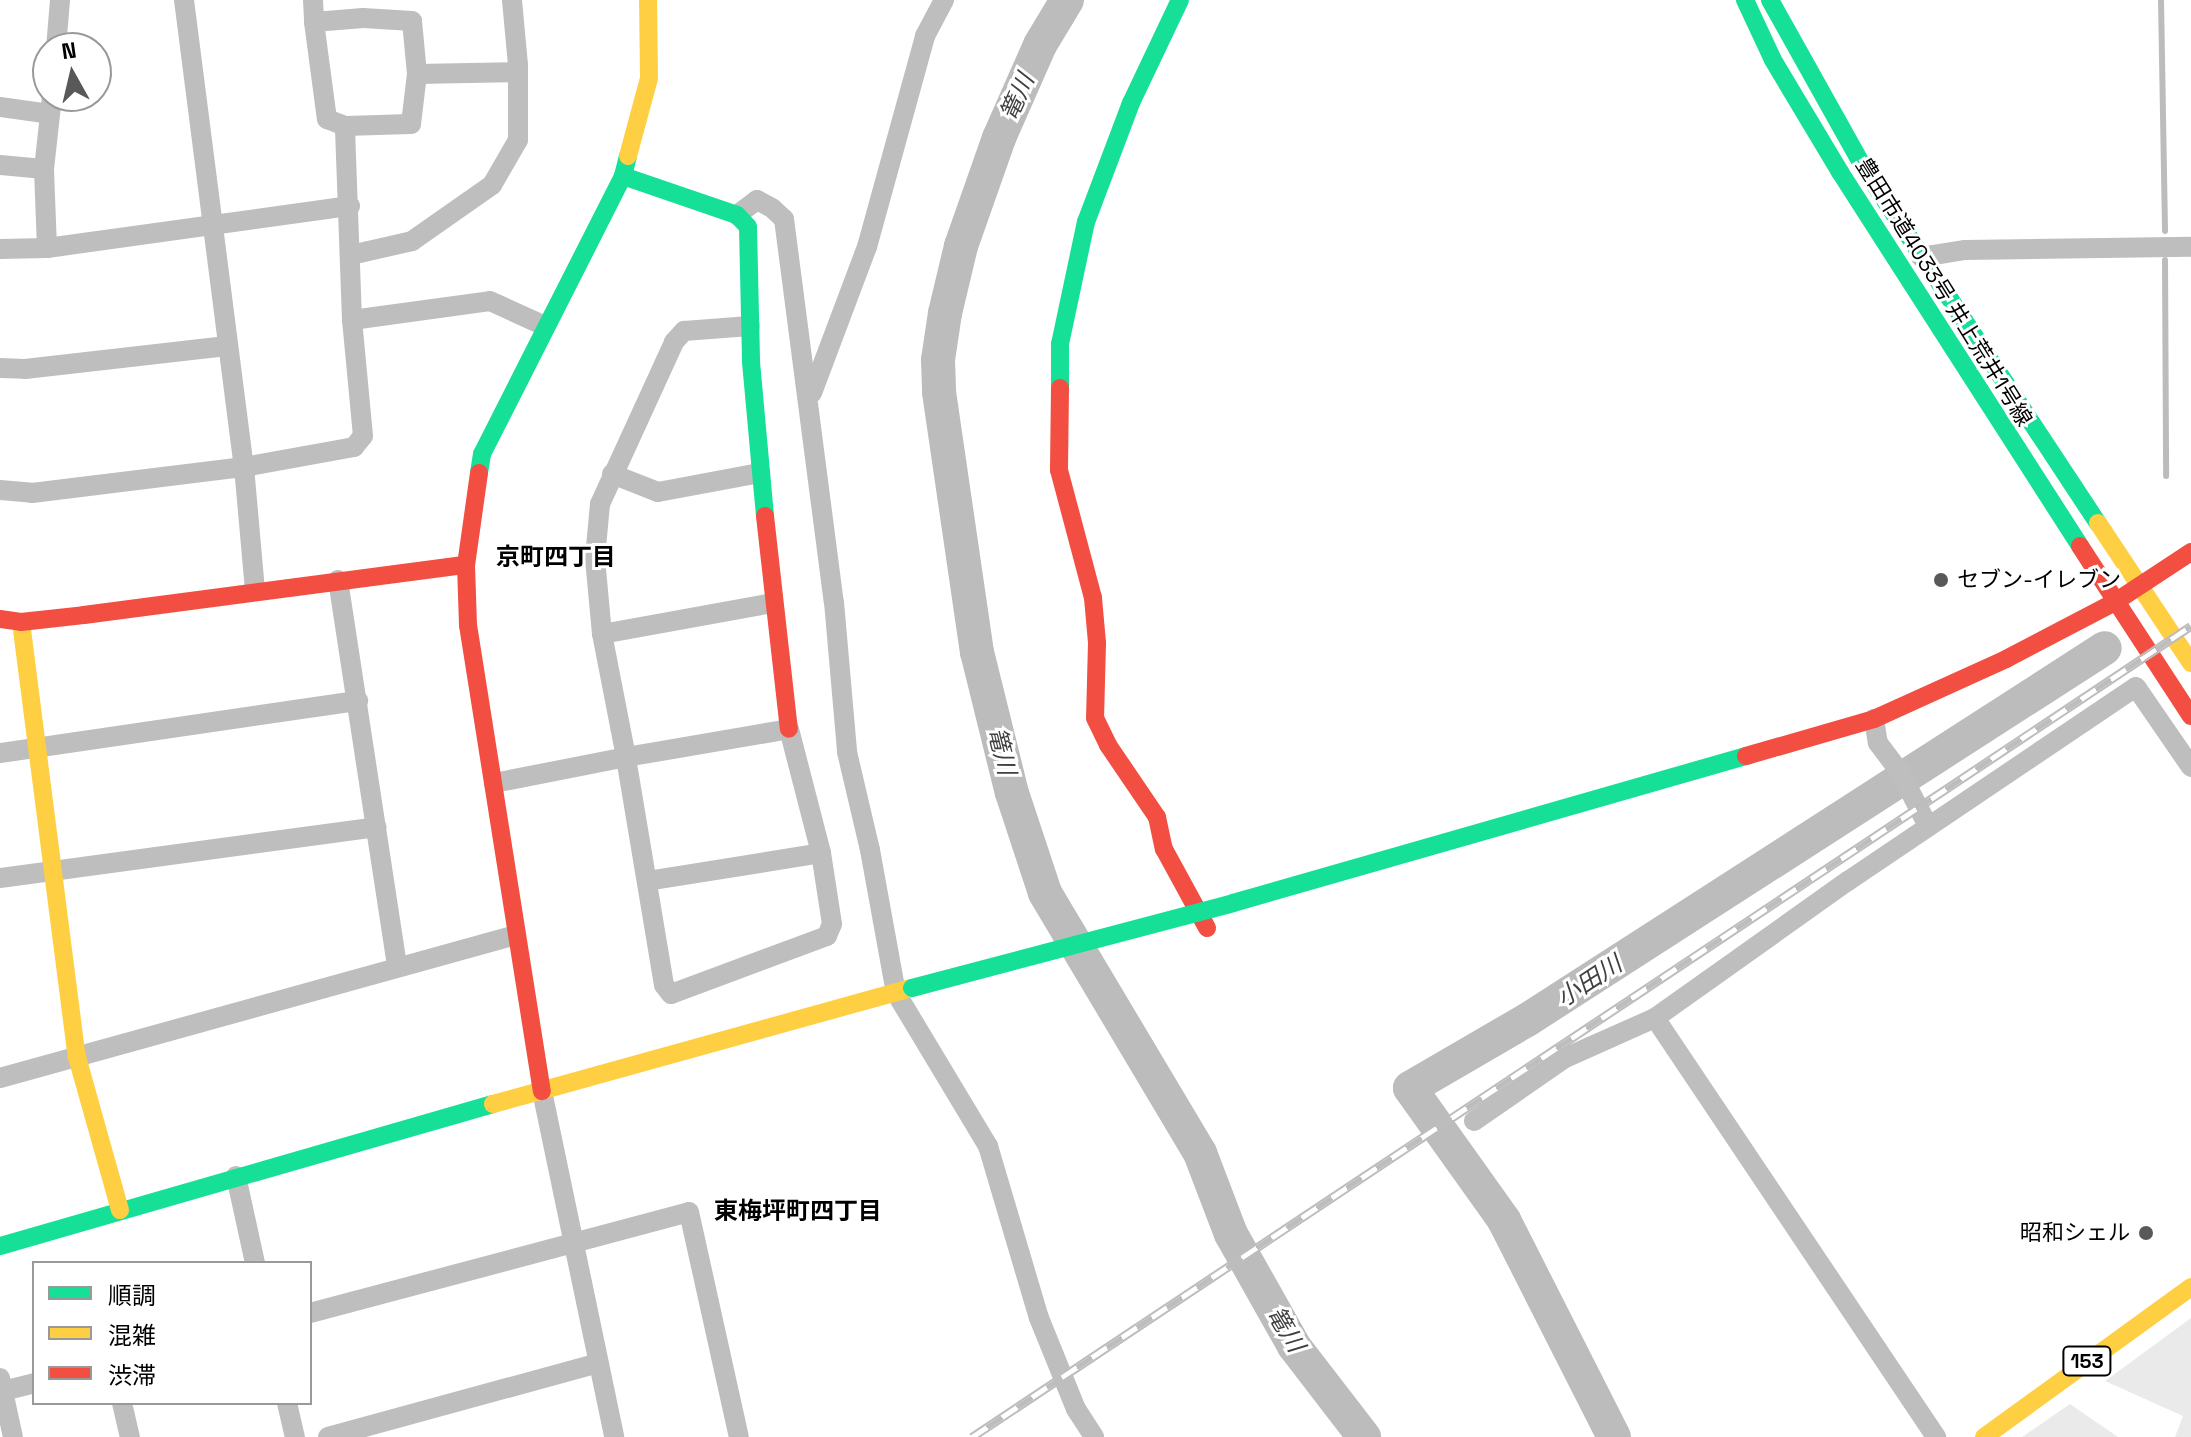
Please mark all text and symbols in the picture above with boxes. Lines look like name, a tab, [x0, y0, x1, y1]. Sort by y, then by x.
north arrow	[32, 32, 112, 112]
text: N	[60, 35, 78, 65]
water label: 篭川	[994, 69, 1040, 125]
street label: 豊田市道4033号 井上荒井1号線	[1850, 153, 2038, 431]
district label: 京町四丁目	[496, 543, 616, 571]
place label: セブン-イレブン	[1957, 567, 2121, 593]
marker: セブン-イレブン	[1932, 571, 1950, 589]
water label: 篭川	[982, 724, 1022, 778]
water label: 小田川	[1551, 949, 1627, 1013]
district label: 東梅坪町四丁目	[714, 1197, 882, 1225]
place label: 昭和シェル	[2020, 1220, 2130, 1246]
marker: 昭和シェル	[2137, 1224, 2155, 1242]
legend	[32, 1261, 312, 1405]
text: 順調	[108, 1280, 156, 1311]
water label: 篭川	[1261, 1301, 1311, 1357]
text: 混雑	[108, 1320, 156, 1351]
road number: 153	[2061, 1345, 2113, 1377]
text: 渋滞	[108, 1360, 156, 1391]

